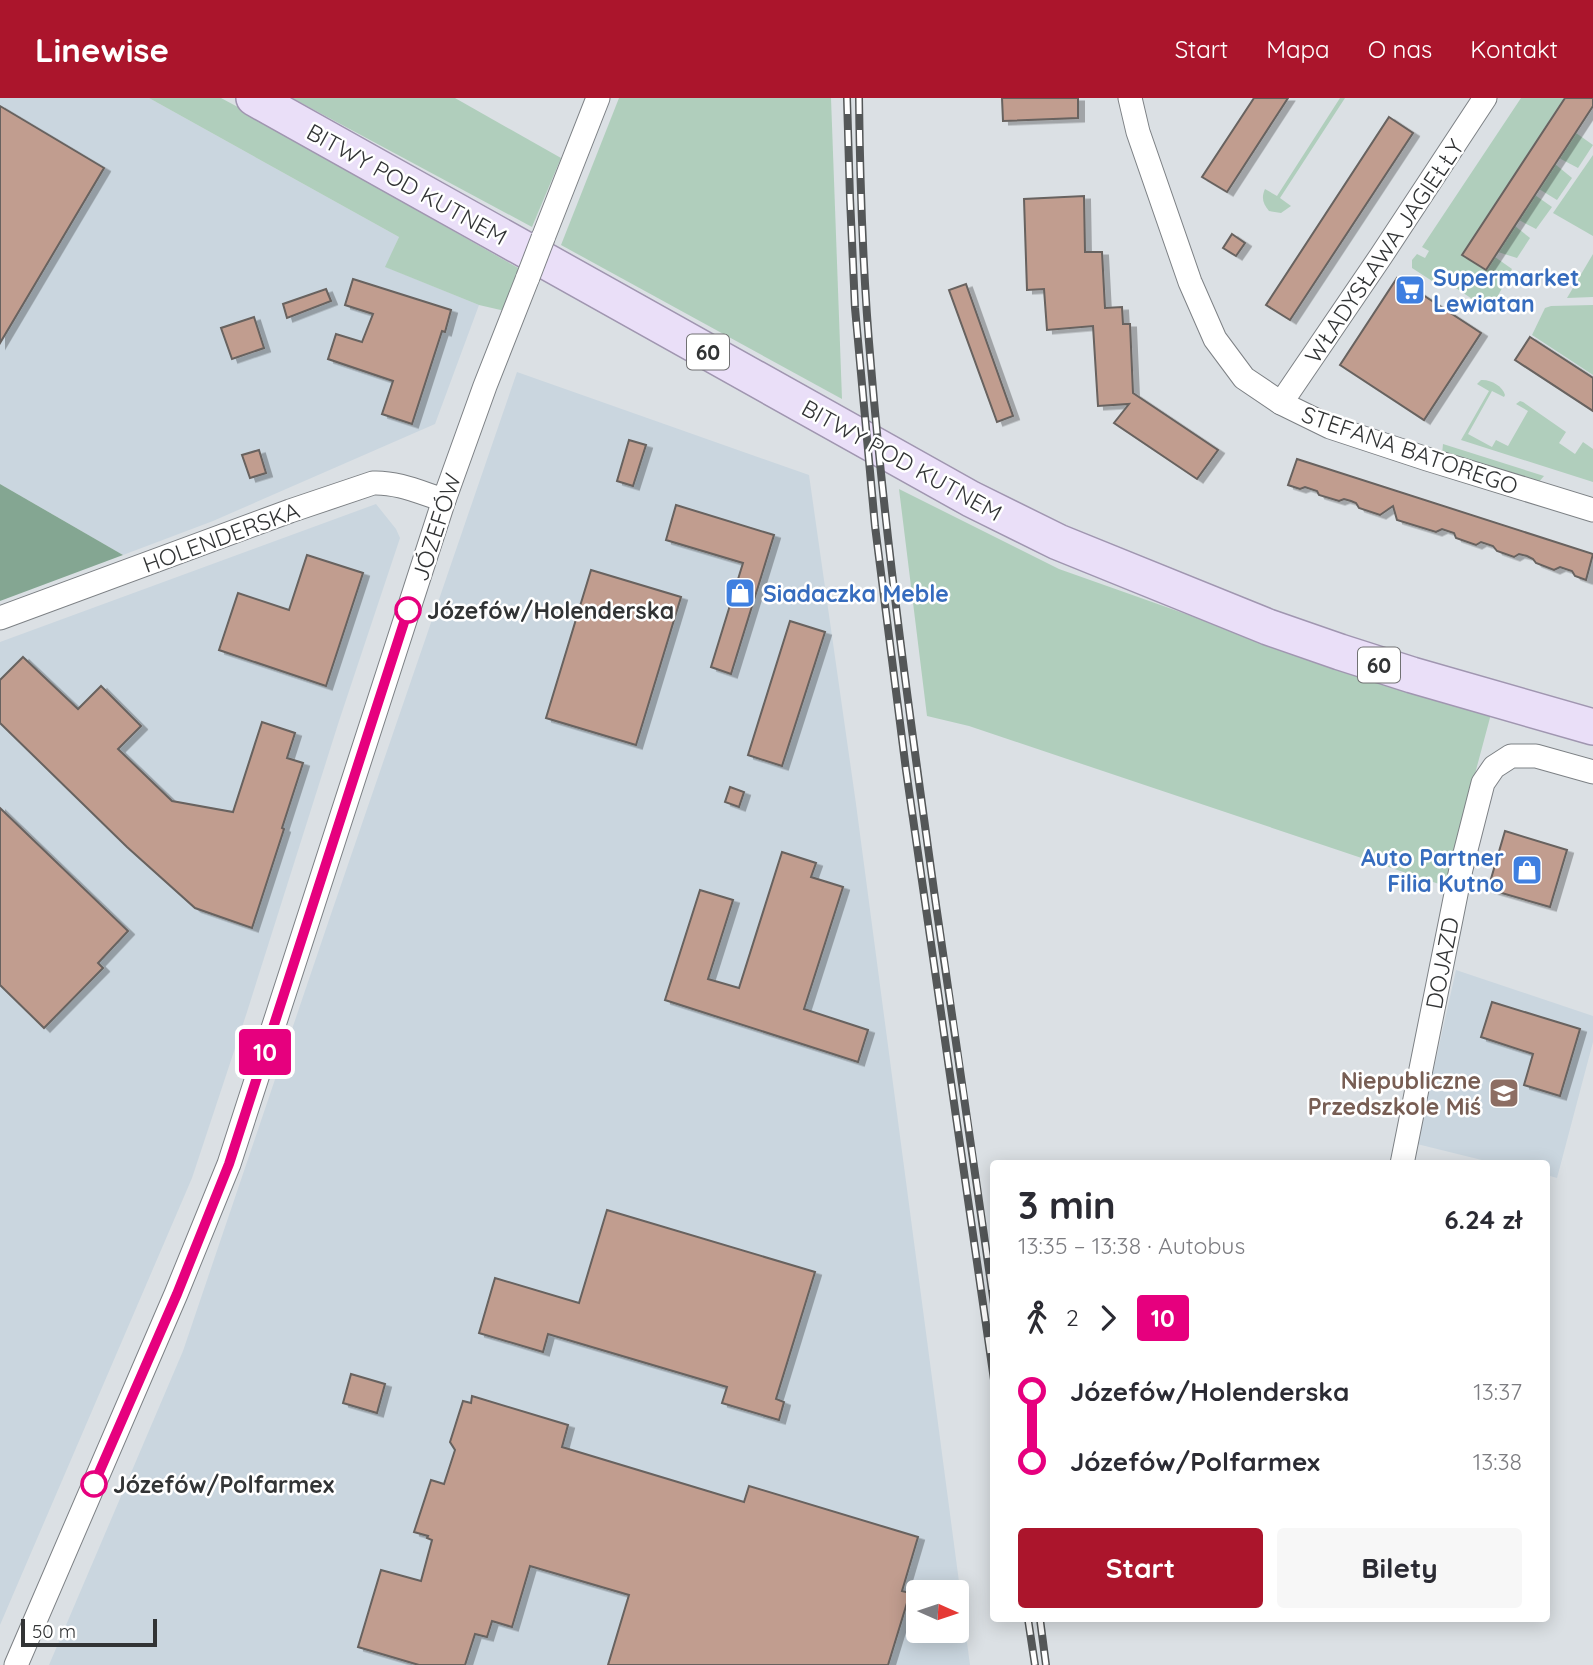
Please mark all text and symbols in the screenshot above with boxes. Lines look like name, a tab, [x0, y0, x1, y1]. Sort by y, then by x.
text: Linewise	[35, 29, 169, 70]
text: Start	[1175, 34, 1228, 64]
text: Mapa	[1266, 34, 1330, 64]
text: O nas	[1368, 34, 1432, 64]
text: Kontakt	[1470, 34, 1558, 64]
street label: BITWY POD KUTNEM	[302, 117, 512, 251]
street label: WŁADYSŁAWA JAGIEŁŁY	[1298, 133, 1470, 369]
place label: Supermarket Lewiatan	[1433, 263, 1579, 318]
supermarket icon: Supermarket Lewiatan	[1393, 273, 1427, 307]
road number: 60	[687, 334, 729, 370]
street label: BITWY POD KUTNEM	[797, 393, 1007, 527]
street label: STEFANA BATOREGO	[1298, 399, 1522, 501]
street label: JÓZEFÓW	[405, 469, 467, 585]
street label: HOLENDERSKA	[139, 495, 303, 579]
shop icon: Siadaczka Meble	[723, 576, 757, 610]
place label: Siadaczka Meble	[763, 579, 949, 608]
place label: Józefów/Holenderska	[427, 596, 674, 625]
marker: Józefów/Holenderska	[395, 597, 421, 623]
road number: 60	[1358, 648, 1400, 682]
place label: Auto Partner Filia Kutno	[1361, 843, 1504, 898]
shop icon: Auto Partner Filia Kutno	[1510, 853, 1544, 887]
street label: DOJAZD	[1419, 915, 1465, 1011]
line badge: 10	[233, 1029, 296, 1075]
text: 10	[253, 1037, 277, 1067]
place label: Niepubliczne Przedszkole Miś	[1308, 1066, 1481, 1121]
school or university icon: Niepubliczne Przedszkole Miś	[1487, 1076, 1521, 1110]
text: 3 min	[1018, 1181, 1116, 1229]
text: 6.24 zł	[1444, 1203, 1522, 1236]
text: 13:35 – 13:38 · Autobus	[1018, 1231, 1245, 1260]
icon: walk	[1018, 1299, 1056, 1337]
icon: forward	[1089, 1299, 1127, 1337]
text: 2	[1066, 1303, 1079, 1332]
text: 10	[1151, 1303, 1175, 1333]
text: Józefów/Holenderska	[1070, 1375, 1349, 1408]
text: 13:37	[1473, 1377, 1522, 1406]
text: Józefów/Polfarmex	[1070, 1445, 1320, 1478]
text: 13:38	[1473, 1447, 1522, 1476]
place label: Józefów/Polfarmex	[113, 1470, 334, 1499]
marker: Józefów/Polfarmex	[81, 1471, 107, 1497]
button: Start	[1018, 1528, 1263, 1608]
button: Bilety	[1277, 1528, 1522, 1608]
north arrow	[906, 1580, 970, 1643]
map controls	[906, 1580, 969, 1643]
scale bar	[21, 1616, 158, 1648]
text: 50 m	[32, 1619, 76, 1643]

